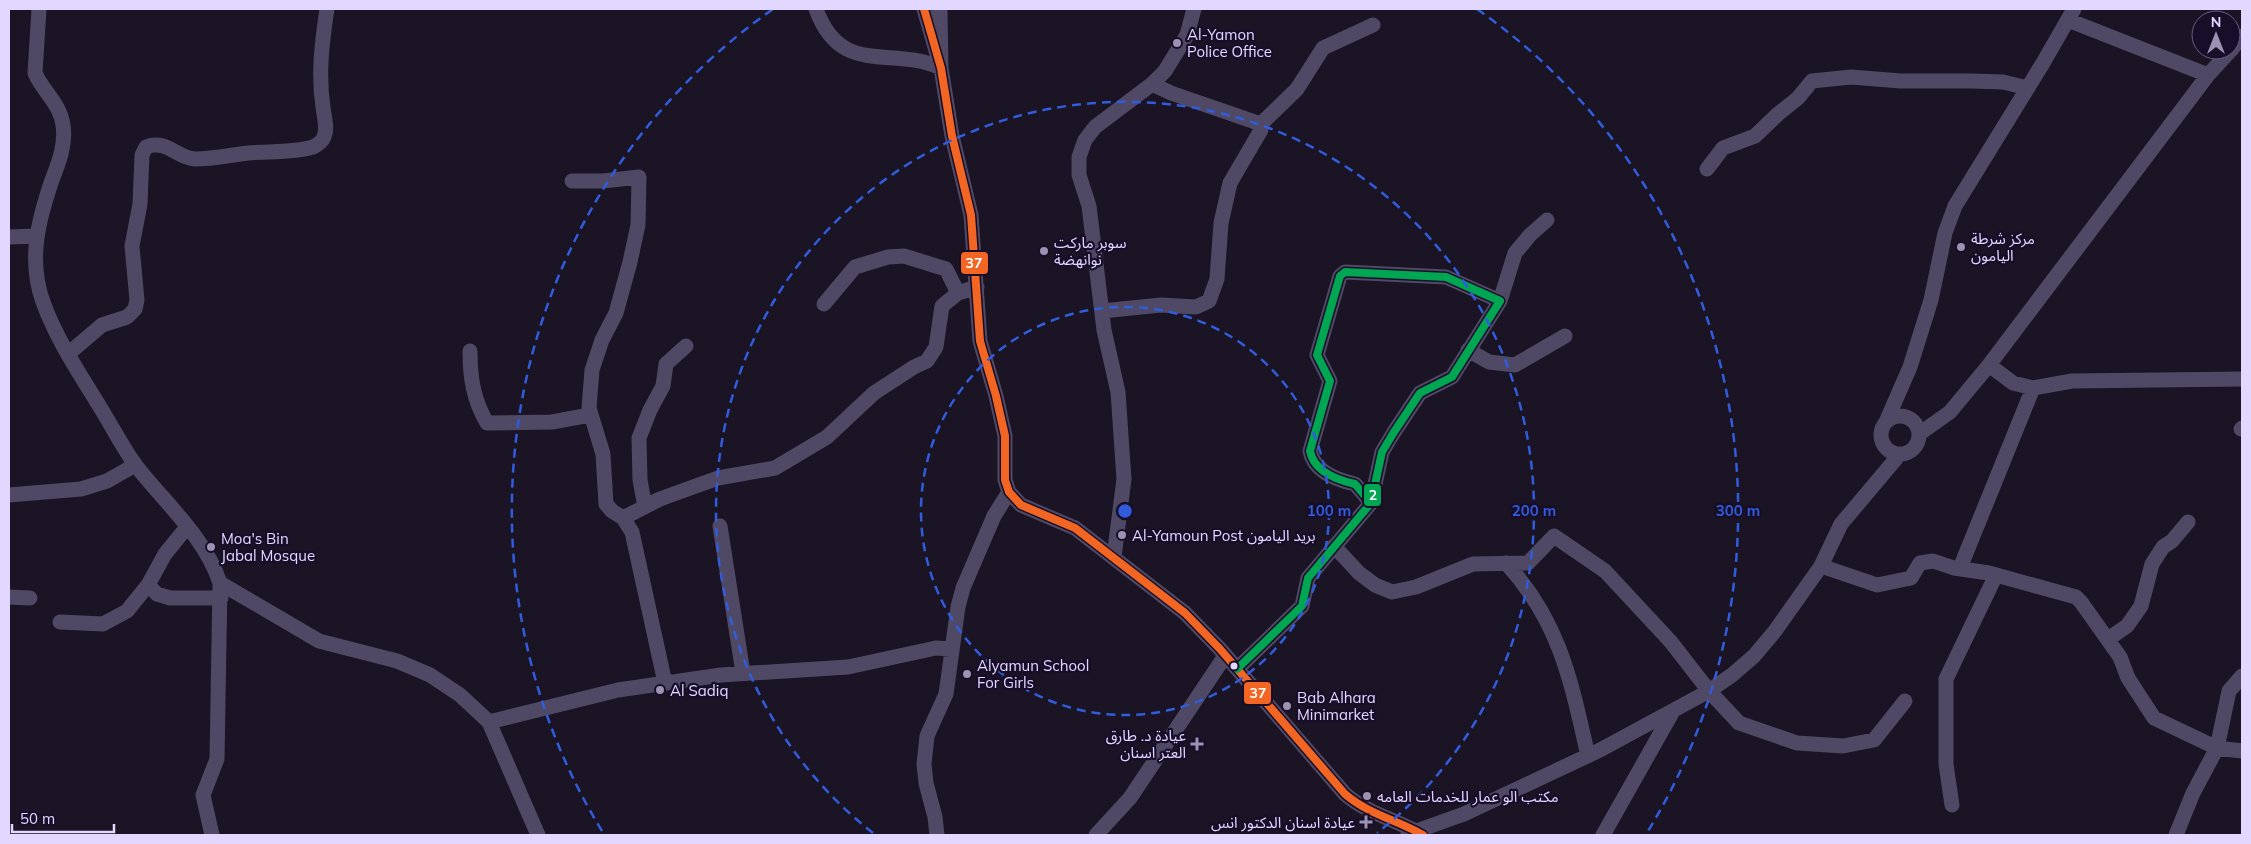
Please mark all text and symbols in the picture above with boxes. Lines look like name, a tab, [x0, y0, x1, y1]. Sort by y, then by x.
north arrow	[2191, 10, 2241, 60]
text: N	[2211, 13, 2221, 31]
place label: Al-Yamon Police Office	[1187, 25, 1272, 61]
marker: Al-Yamon Police Office	[1171, 37, 1183, 49]
place label: مركز شرطة اليامون	[1971, 229, 2035, 265]
place label: سوبر ماركت نوانهضة	[1054, 233, 1127, 269]
marker: مركز شرطة اليامون	[1955, 241, 1967, 253]
marker: سوبر ماركت نوانهضة	[1038, 245, 1050, 257]
line badge: 37	[960, 251, 989, 275]
text: 37	[966, 254, 982, 272]
line badge: 2	[1363, 483, 1382, 507]
text: 2	[1369, 486, 1377, 504]
text: 100 m	[1307, 501, 1351, 520]
text: 200 m	[1512, 501, 1556, 520]
text: 300 m	[1716, 501, 1760, 520]
centre of rings	[1116, 502, 1134, 520]
place label: Al-Yamoun Post بريد اليامون	[1132, 526, 1315, 545]
place label: Moa's Bin Jabal Mosque	[221, 529, 315, 565]
marker: Al-Yamoun Post بريد اليامون	[1116, 529, 1128, 541]
marker: Moa's Bin Jabal Mosque	[205, 541, 217, 553]
place label: Alyamun School For Girls	[977, 656, 1089, 692]
unlabelled marker	[1229, 661, 1239, 671]
marker: Alyamun School For Girls	[961, 668, 973, 680]
place label: Al Sadiq	[670, 681, 728, 700]
line badge: 37	[1243, 681, 1272, 705]
marker: Al Sadiq	[654, 684, 666, 696]
text: 37	[1250, 684, 1266, 702]
place label: Bab Alhara Minimarket	[1297, 688, 1376, 724]
marker: Bab Alhara Minimarket	[1281, 700, 1293, 712]
place label: عيادة د. طارق العتر اسنان	[1106, 726, 1186, 762]
marker: عيادة د. طارق العتر اسنان	[1190, 737, 1204, 751]
place label: مكتب الو عمار للخدمات العامه	[1377, 787, 1559, 806]
marker: مكتب الو عمار للخدمات العامه	[1361, 790, 1373, 802]
scale bar	[12, 802, 115, 834]
text: 50 m	[20, 809, 55, 828]
place label: عيادة اسنان الدكتور انس	[1211, 813, 1355, 832]
marker: عيادة اسنان الدكتور انس	[1359, 815, 1373, 829]

